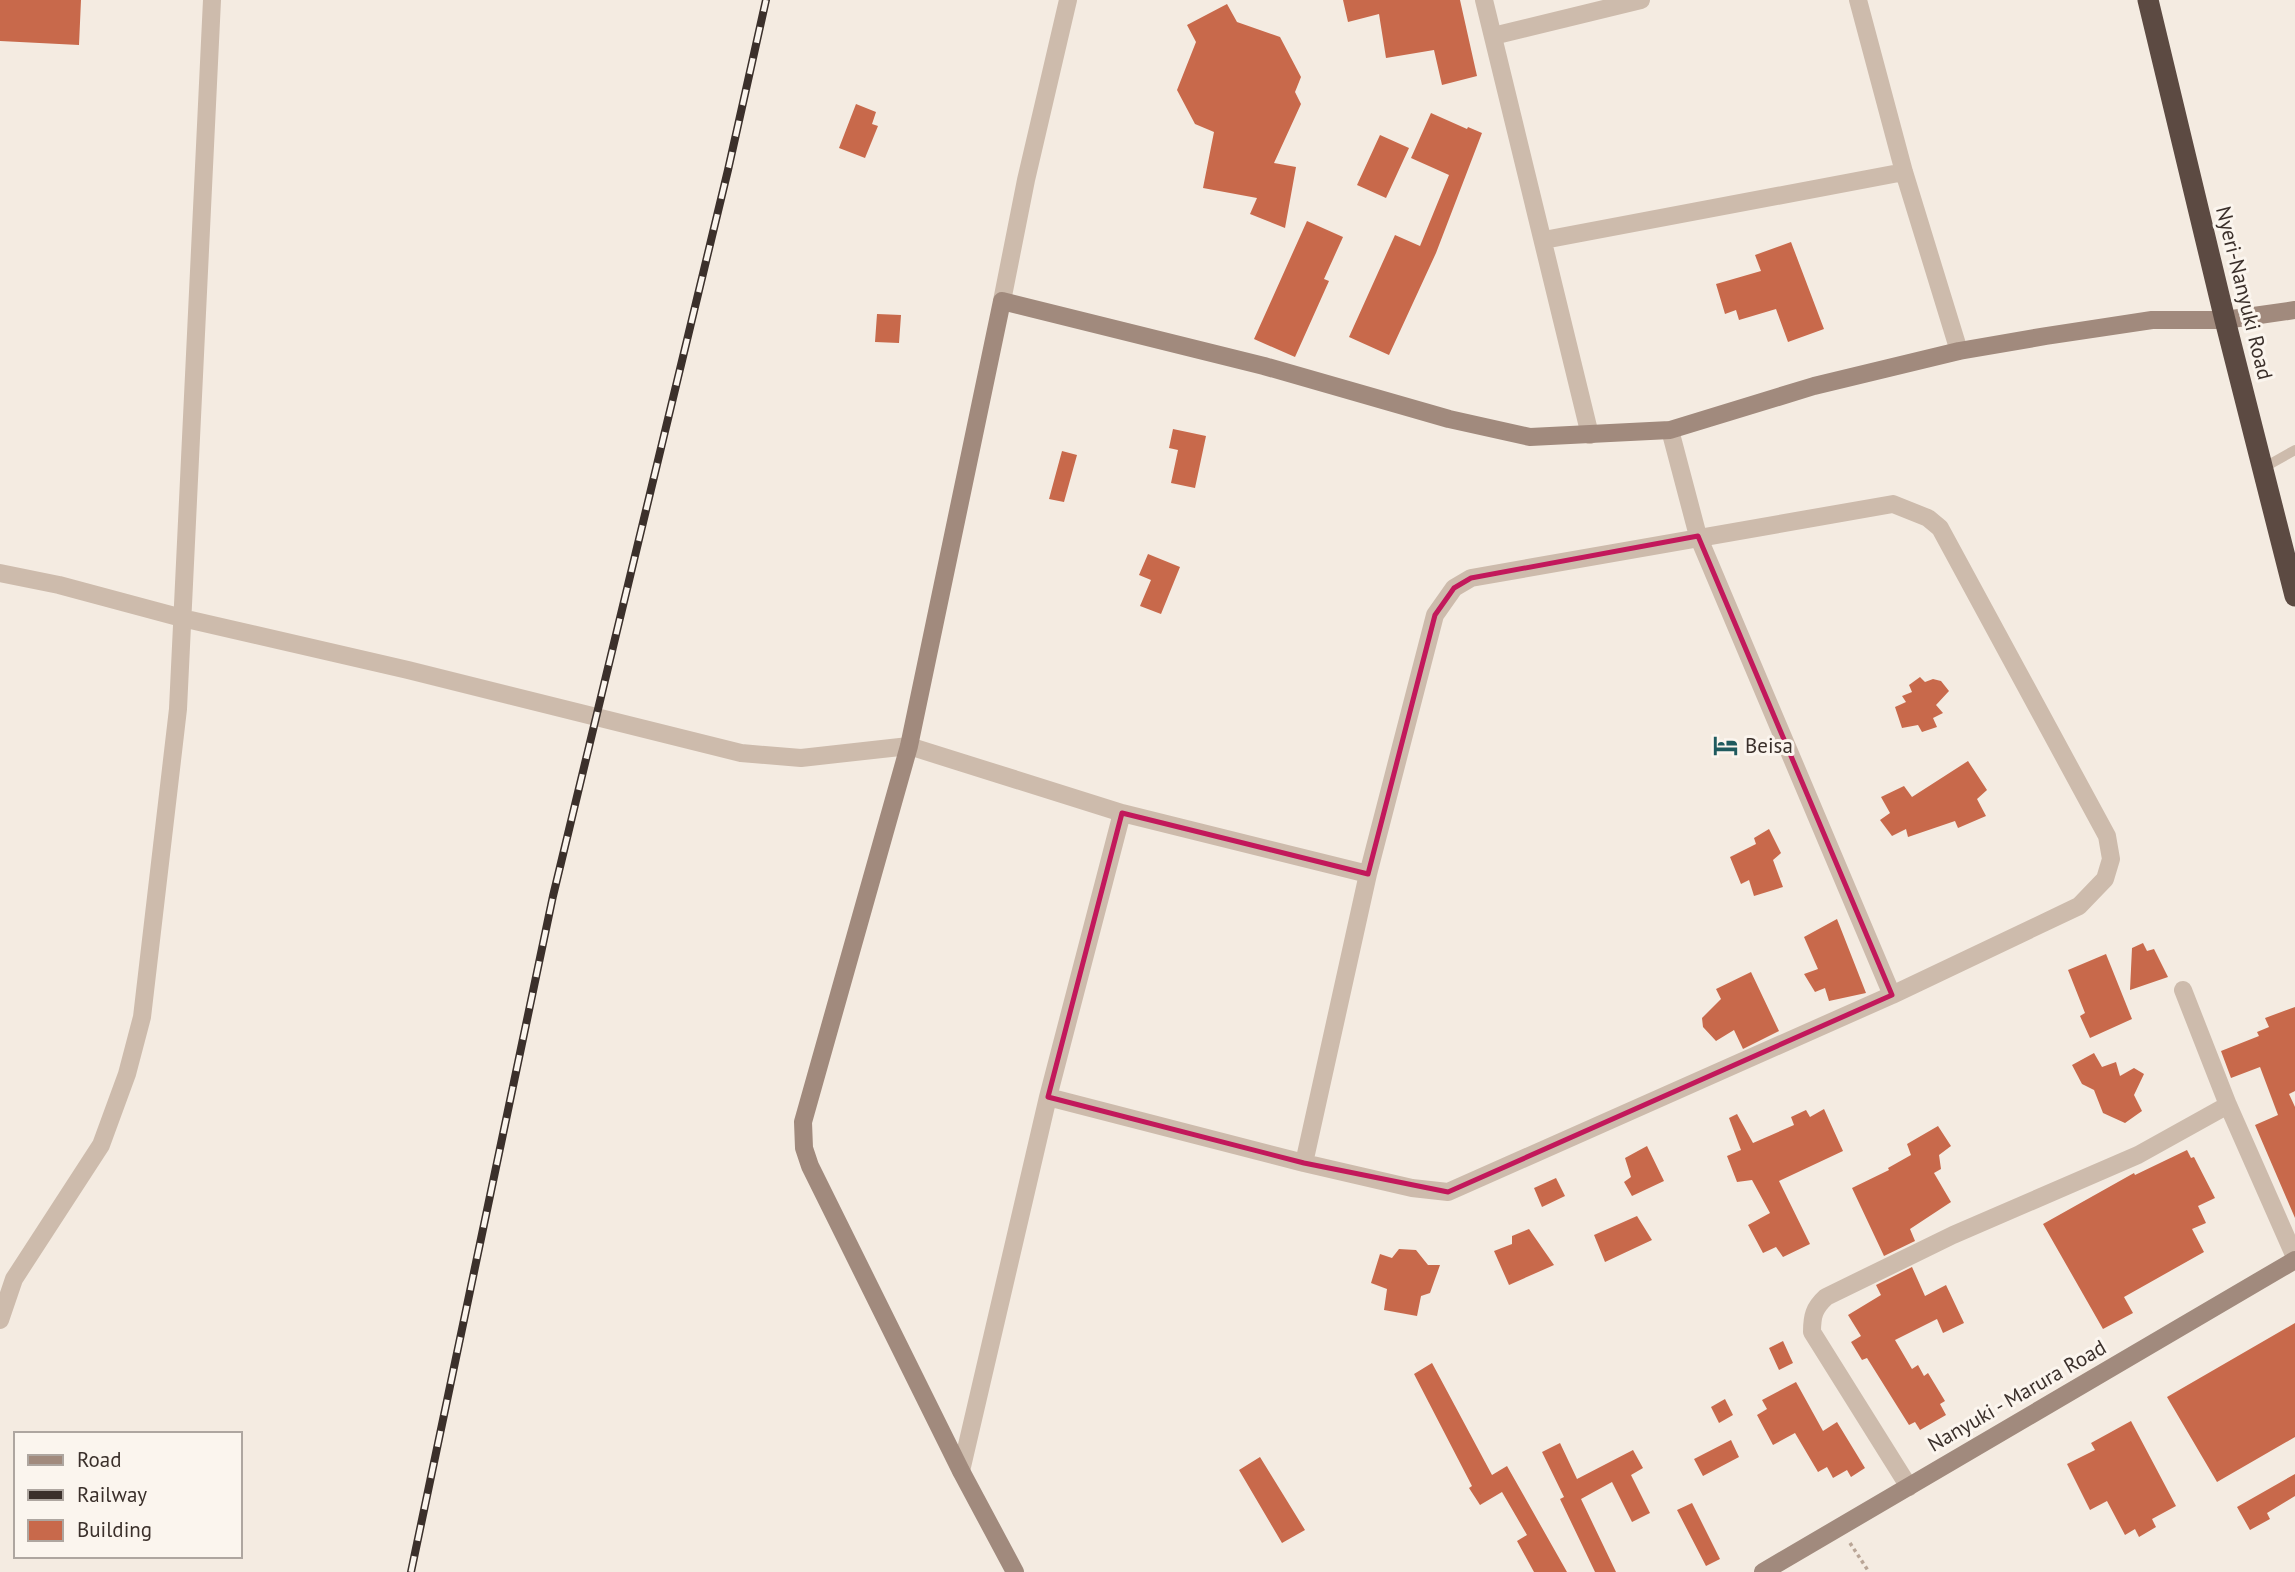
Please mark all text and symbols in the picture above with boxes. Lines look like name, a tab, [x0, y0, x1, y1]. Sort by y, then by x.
street label: Nyeri-Nanyuki Road	[2210, 203, 2279, 382]
hotel icon: Beisa	[1711, 732, 1739, 760]
place label: Beisa	[1745, 732, 1793, 759]
street label: Nanyuki - Marura Road	[1923, 1334, 2111, 1458]
legend	[14, 1432, 242, 1558]
text: Road	[77, 1446, 121, 1473]
text: Railway	[77, 1481, 147, 1508]
text: Building	[77, 1516, 152, 1543]

